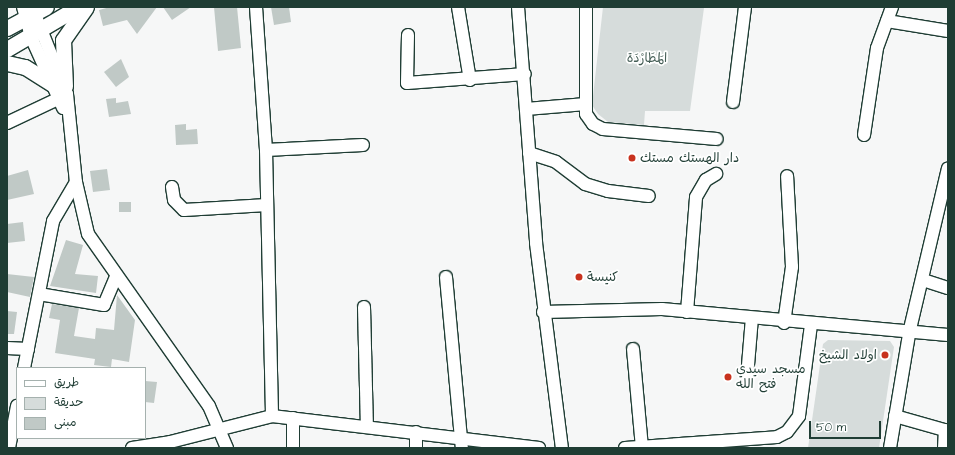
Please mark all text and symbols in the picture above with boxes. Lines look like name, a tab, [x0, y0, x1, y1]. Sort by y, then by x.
park label: المَطَارْدَة	[627, 50, 667, 66]
place label: دار الهستك مستك	[640, 150, 739, 166]
marker: دار الهستك مستك	[627, 153, 637, 163]
place label: كنيسة	[587, 269, 618, 285]
marker: كنيسة	[574, 272, 584, 282]
place label: اولاد الشيخ	[819, 347, 877, 363]
marker: اولاد الشيخ	[880, 350, 890, 360]
place label: مسجد سيدي فتح الله	[736, 362, 805, 393]
legend	[16, 367, 146, 439]
marker: مسجد سيدي فتح الله	[723, 372, 733, 382]
text: طريق	[54, 374, 79, 391]
text: حديقة	[54, 394, 83, 411]
scale bar	[811, 413, 883, 439]
text: مبنى	[54, 414, 77, 431]
text: 50 m	[816, 419, 846, 436]

